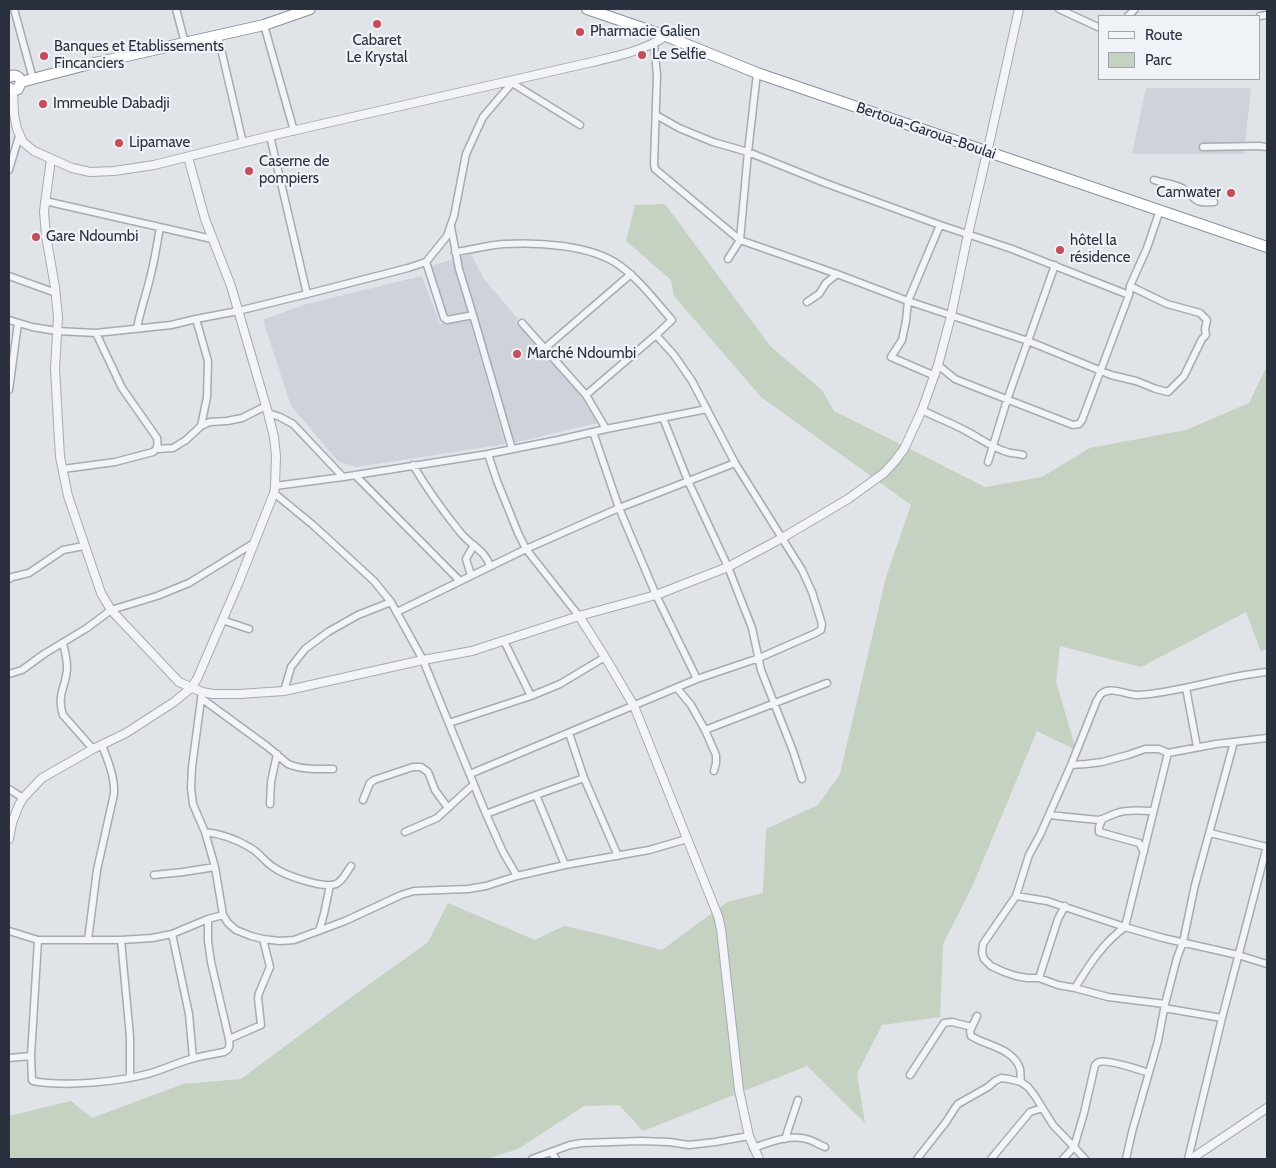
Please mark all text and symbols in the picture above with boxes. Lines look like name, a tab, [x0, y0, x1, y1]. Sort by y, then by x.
legend	[1098, 15, 1261, 80]
marker: Cabaret Le Krystal	[371, 18, 383, 30]
place label: Pharmacie Galien	[590, 23, 700, 41]
marker: Pharmacie Galien	[574, 26, 586, 38]
text: Route	[1145, 26, 1183, 44]
place label: Cabaret Le Krystal	[346, 32, 408, 67]
place label: Banques et Etablissements Fincanciers	[54, 38, 224, 73]
place label: Le Selfie	[652, 46, 706, 64]
marker: Le Selfie	[636, 49, 648, 61]
marker: Banques et Etablissements Fincanciers	[38, 50, 50, 62]
text: Parc	[1145, 51, 1172, 69]
place label: Immeuble Dabadji	[53, 95, 170, 113]
marker: Immeuble Dabadji	[37, 98, 49, 110]
street label: Bertoua-Garoua-Boulai	[854, 99, 998, 163]
place label: Lipamave	[129, 134, 190, 152]
marker: Lipamave	[113, 137, 125, 149]
place label: Caserne de pompiers	[259, 153, 330, 188]
marker: Caserne de pompiers	[243, 165, 255, 177]
place label: Camwater	[1156, 184, 1221, 202]
marker: Camwater	[1225, 187, 1237, 199]
place label: Gare Ndoumbi	[46, 228, 138, 246]
marker: Gare Ndoumbi	[30, 231, 42, 243]
place label: hôtel la résidence	[1070, 232, 1130, 267]
marker: hôtel la résidence	[1054, 244, 1066, 256]
place label: Marché Ndoumbi	[527, 345, 636, 363]
marker: Marché Ndoumbi	[511, 348, 523, 360]

